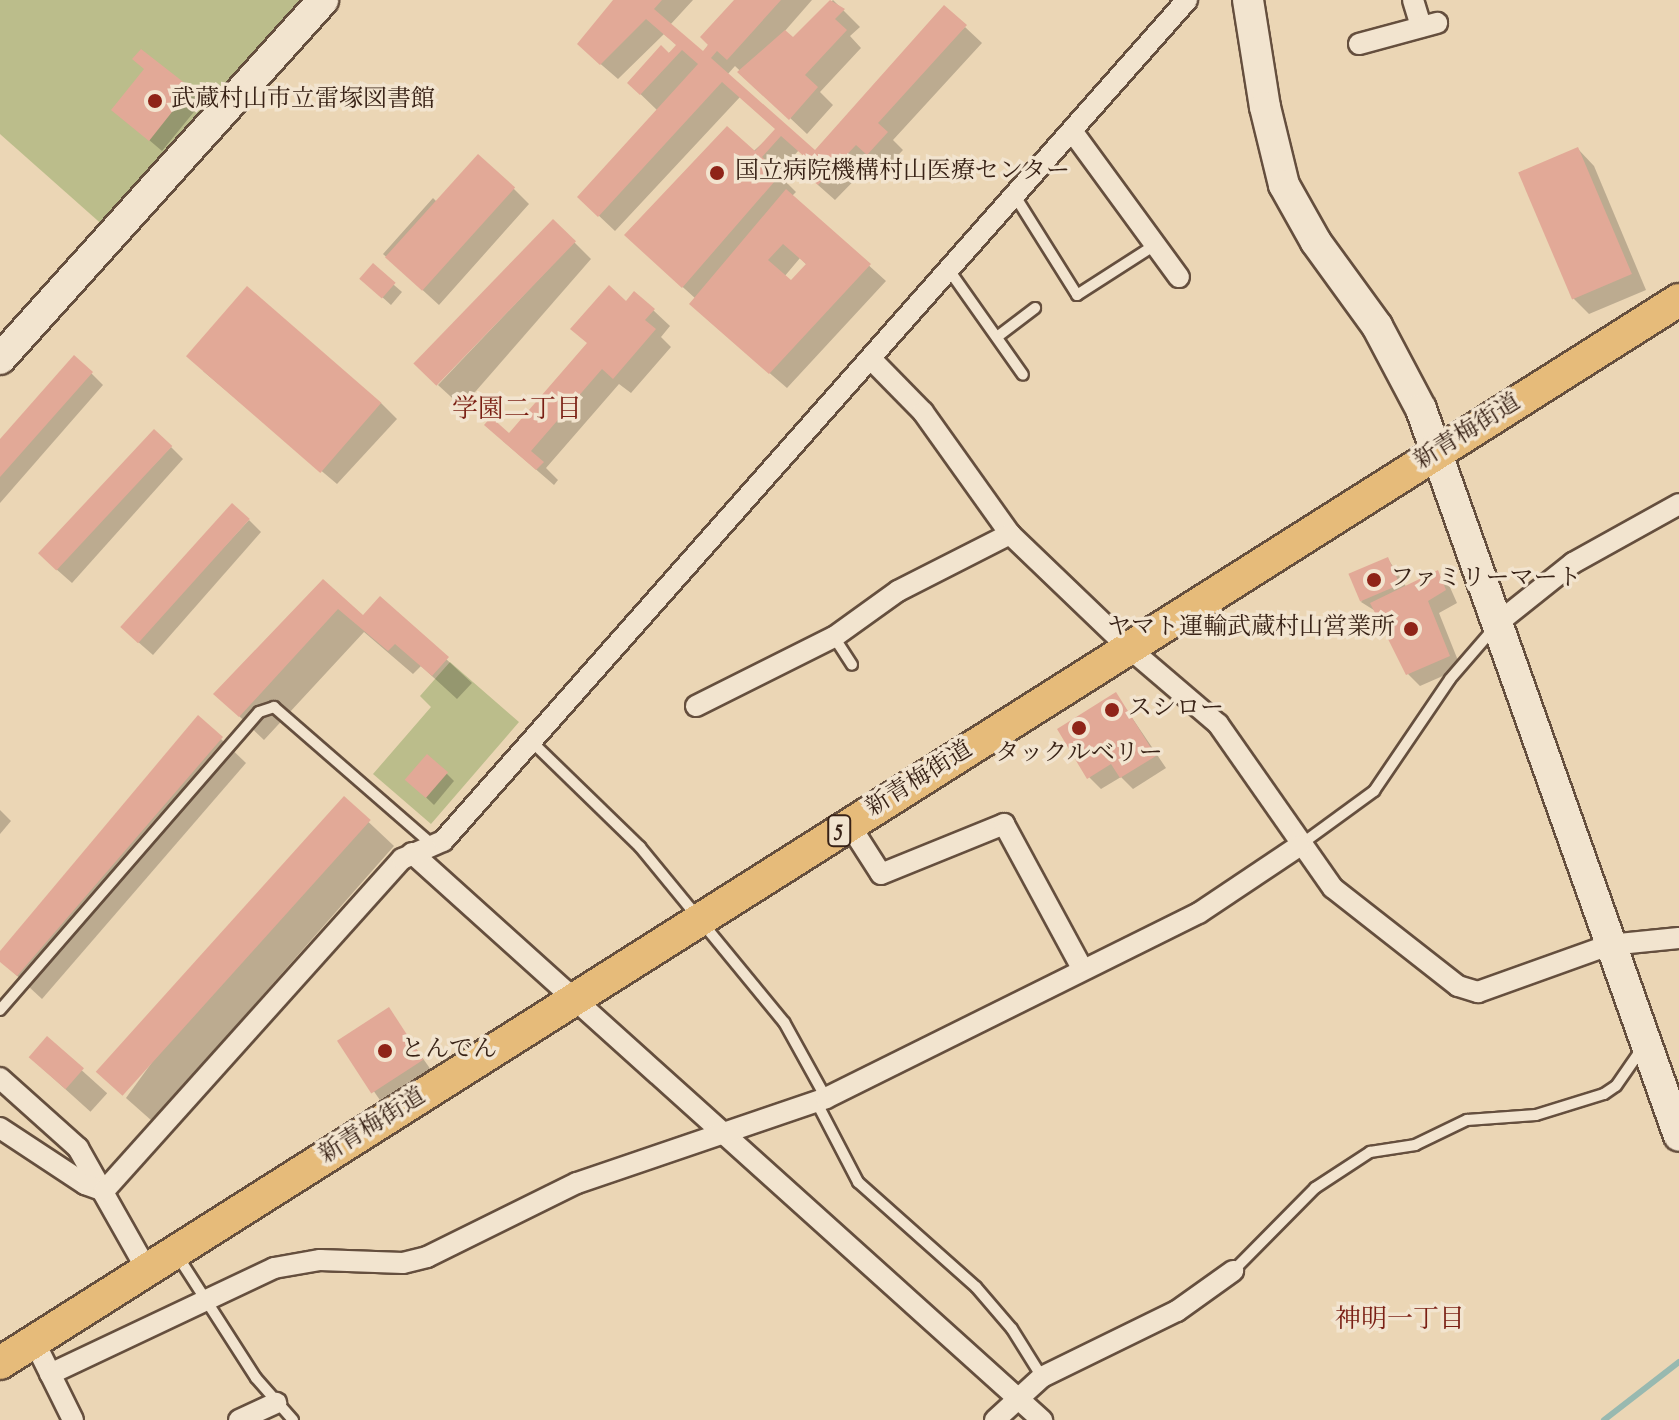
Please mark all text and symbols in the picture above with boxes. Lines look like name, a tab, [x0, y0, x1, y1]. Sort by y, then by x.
place label: 武蔵村山市立雷塚図書館	[171, 87, 435, 115]
marker: 武蔵村山市立雷塚図書館	[146, 92, 164, 110]
place label: 国立病院機構村山医療センター	[735, 159, 1071, 187]
marker: 国立病院機構村山医療センター	[706, 162, 728, 184]
street label: 新青梅街道	[1409, 389, 1527, 477]
district label: 学園二丁目	[452, 395, 582, 427]
place label: ファミリーマート	[1390, 566, 1582, 594]
marker: ファミリーマート	[1365, 571, 1383, 589]
place label: ヤマト運輸武蔵村山営業所	[1107, 615, 1395, 643]
marker: ヤマト運輸武蔵村山営業所	[1402, 620, 1420, 638]
place label: スシロー	[1128, 696, 1224, 724]
marker: スシロー	[1103, 701, 1121, 719]
marker: タックルベリー	[1070, 719, 1088, 737]
street label: 新青梅街道	[861, 736, 979, 824]
place label: タックルベリー	[995, 741, 1163, 769]
road number: 5	[827, 813, 851, 849]
place label: とんでん	[401, 1037, 497, 1065]
marker: とんでん	[376, 1042, 394, 1060]
street label: 新青梅街道	[314, 1083, 432, 1171]
district label: 神明一丁目	[1335, 1305, 1465, 1337]

